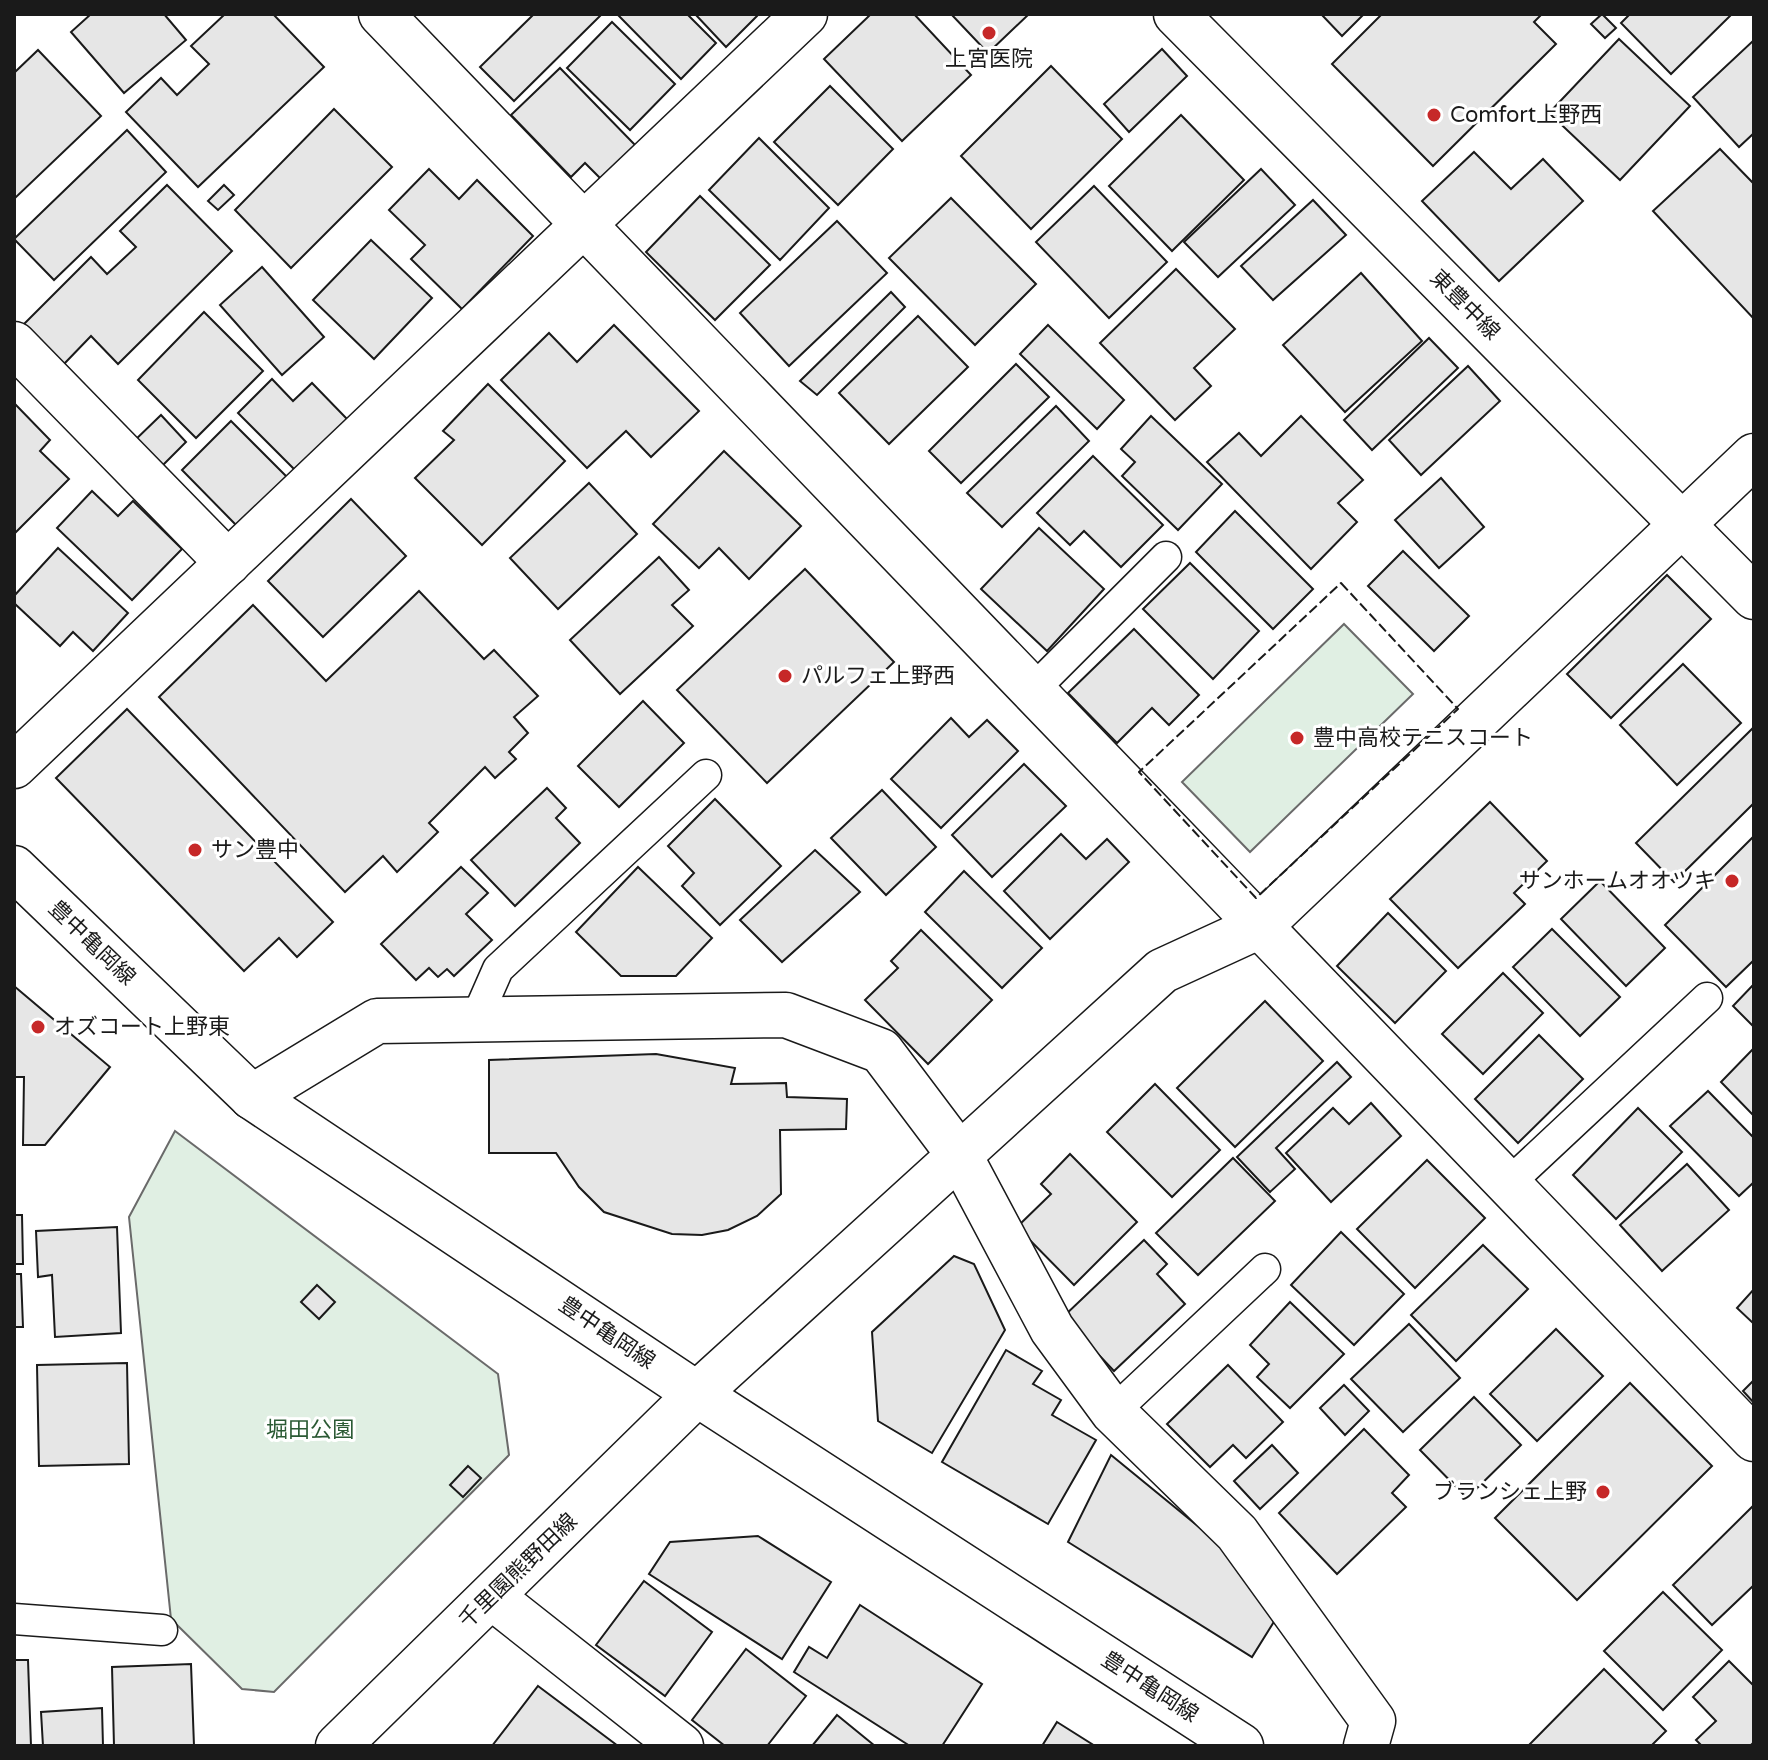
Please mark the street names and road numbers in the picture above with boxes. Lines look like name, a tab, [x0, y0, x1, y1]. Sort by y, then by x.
street label: 東豊中線	[1425, 265, 1505, 345]
street label: 豊中亀岡線	[43, 895, 141, 991]
street label: 豊中亀岡線	[554, 1291, 660, 1375]
street label: 千里園熊野田線	[454, 1508, 582, 1634]
street label: 豊中亀岡線	[1097, 1646, 1203, 1728]

